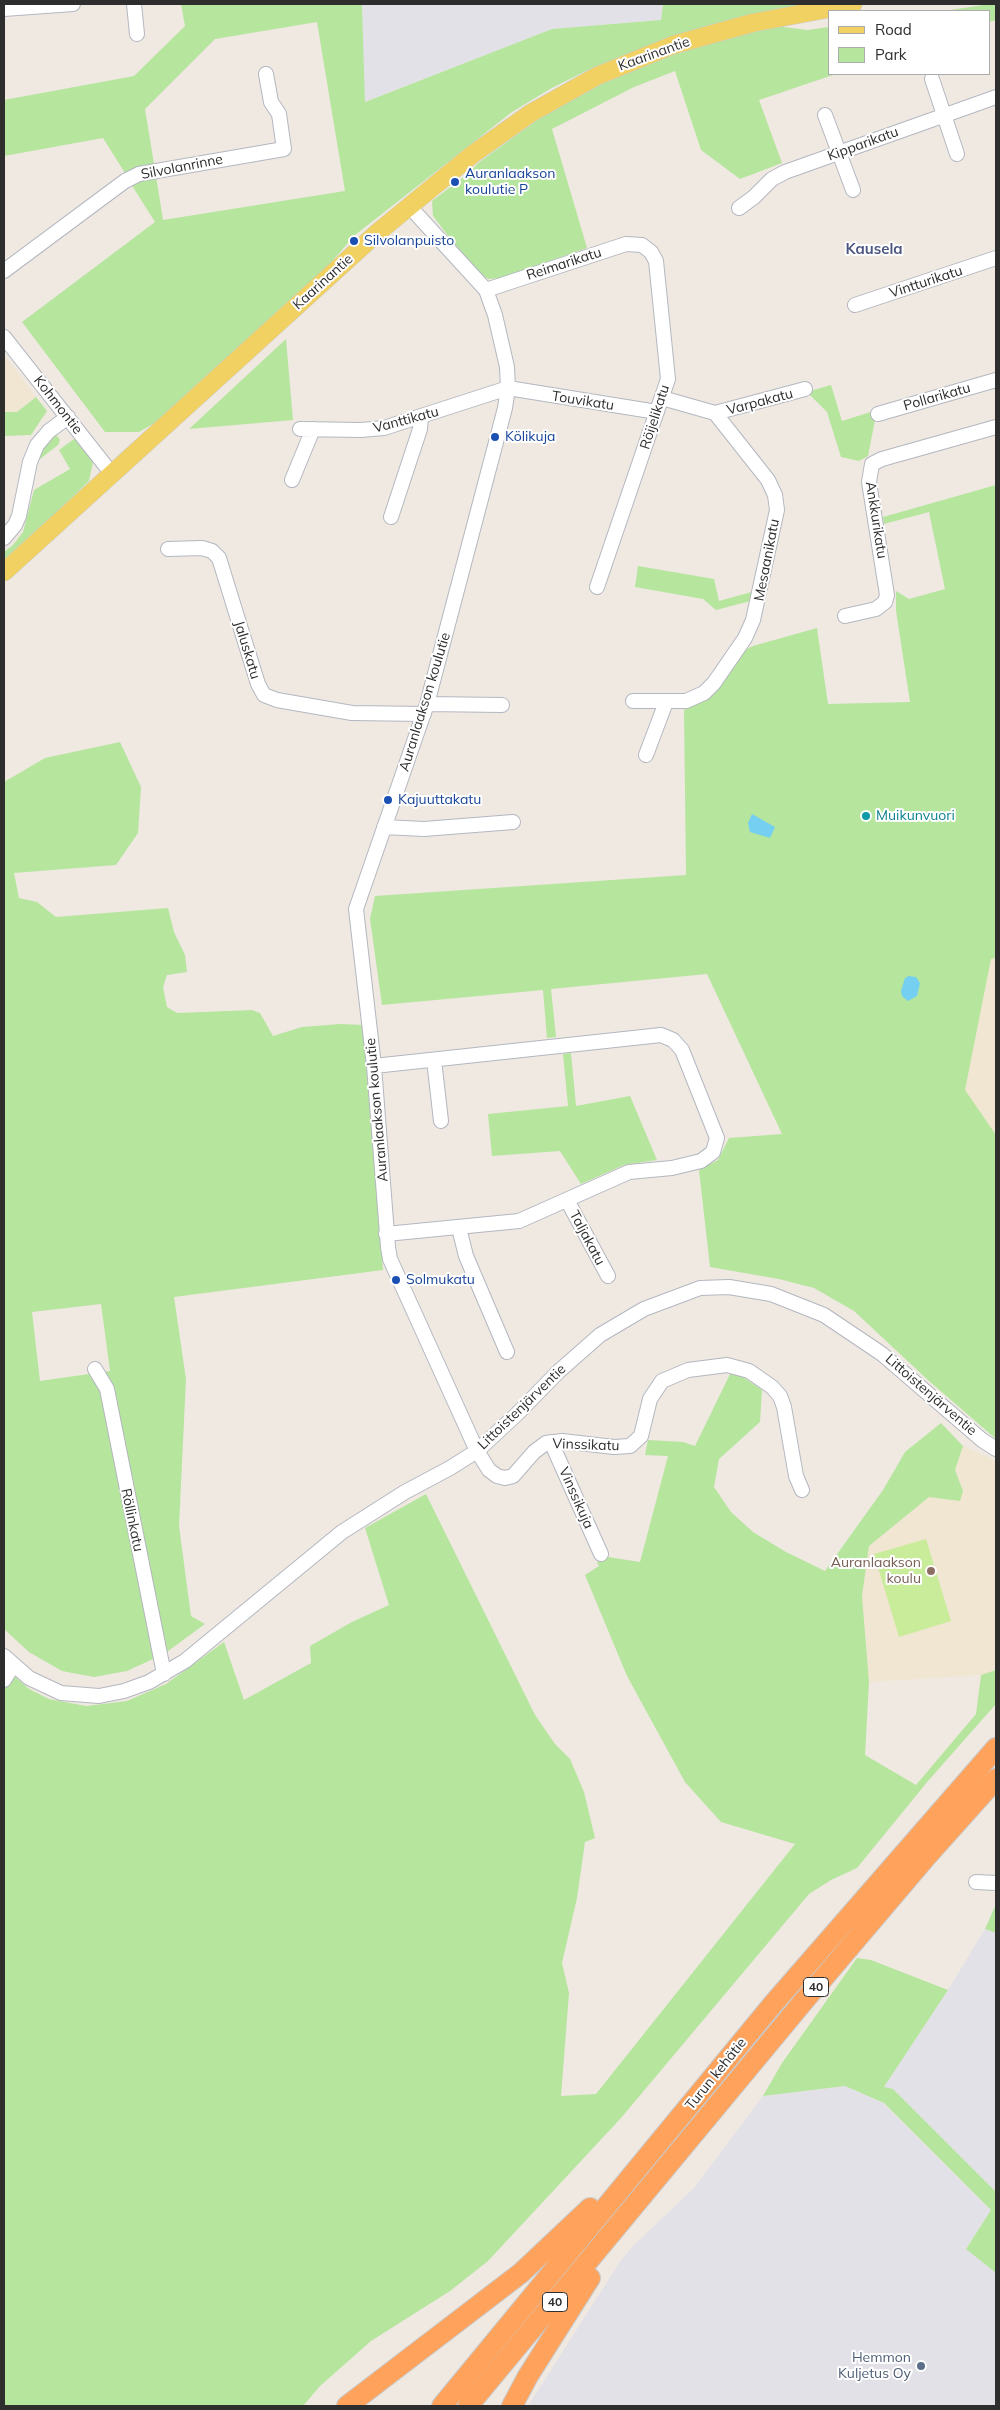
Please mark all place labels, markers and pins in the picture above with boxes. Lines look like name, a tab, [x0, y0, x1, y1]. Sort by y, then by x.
place label: Auranlaakson koulutie P	[465, 166, 555, 198]
marker: Auranlaakson koulutie P	[449, 176, 461, 188]
place label: Silvolanpuisto	[364, 233, 454, 249]
marker: Silvolanpuisto	[348, 235, 360, 247]
place label: Kölikuja	[505, 429, 555, 445]
marker: Kölikuja	[489, 431, 501, 443]
place label: Kajuuttakatu	[398, 792, 481, 808]
marker: Kajuuttakatu	[382, 794, 394, 806]
place label: Muikunvuori	[876, 808, 955, 824]
marker: Muikunvuori	[860, 810, 872, 822]
place label: Solmukatu	[406, 1272, 475, 1288]
marker: Solmukatu	[390, 1274, 402, 1286]
place label: Auranlaakson koulu	[831, 1555, 921, 1588]
marker: Auranlaakson koulu	[925, 1565, 937, 1577]
place label: Hemmon Kuljetus Oy	[838, 2350, 911, 2382]
marker: Hemmon Kuljetus Oy	[915, 2360, 927, 2372]

